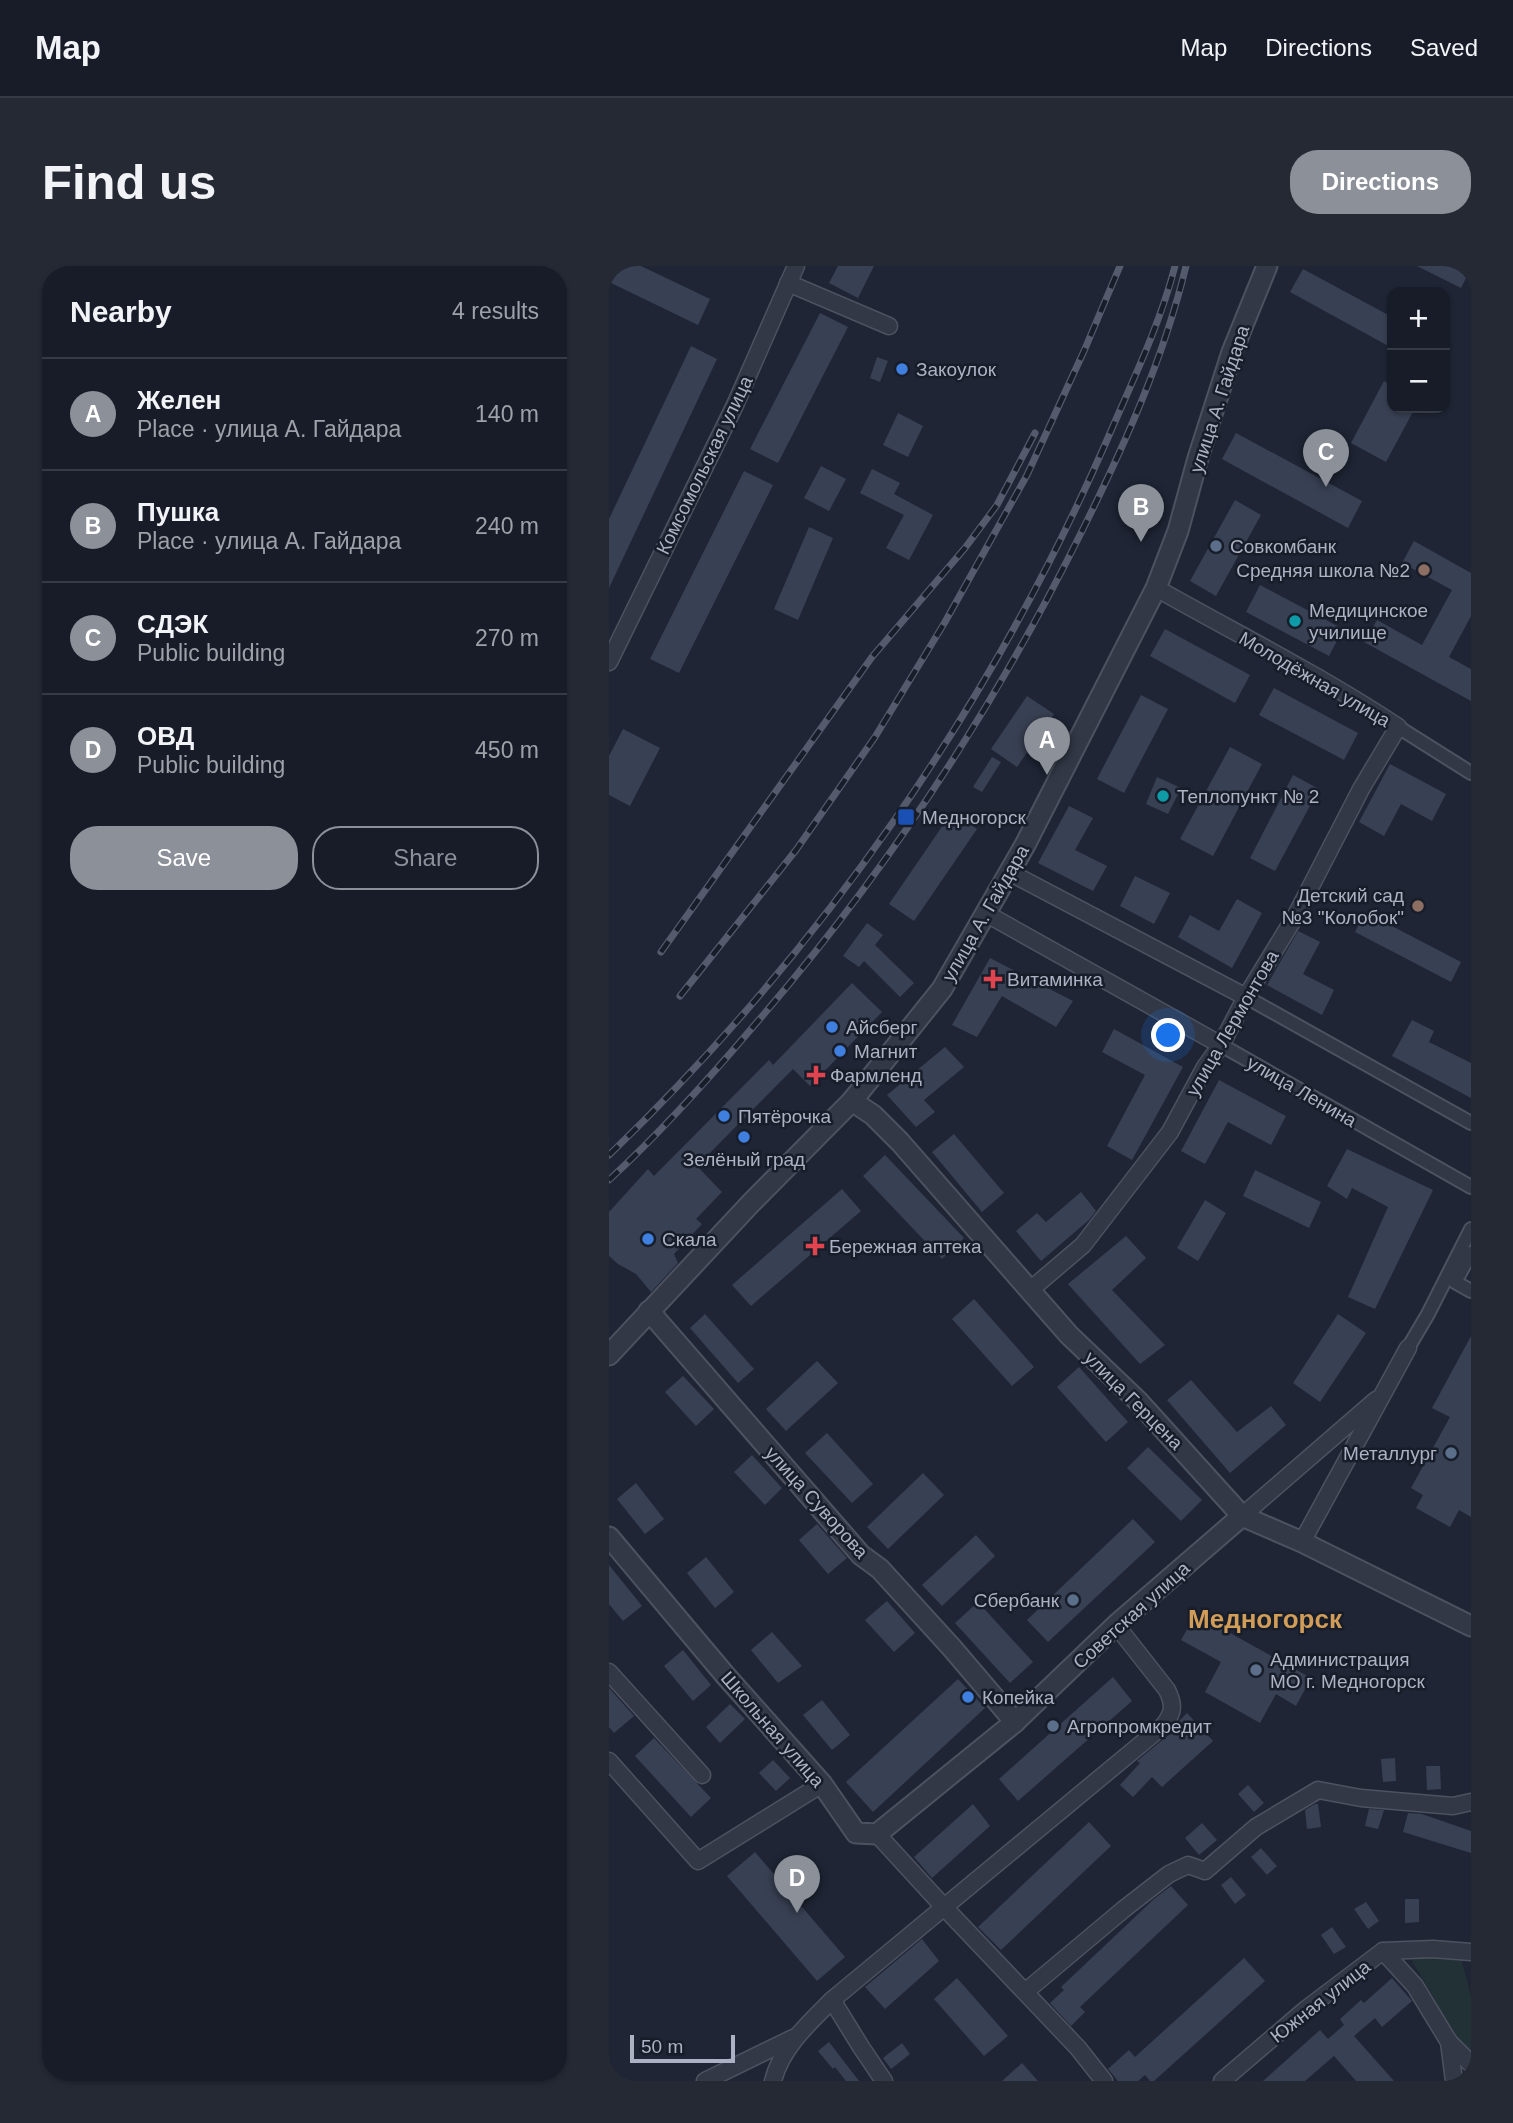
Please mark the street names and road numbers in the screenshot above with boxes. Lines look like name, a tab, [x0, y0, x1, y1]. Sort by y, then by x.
street label: улица А. Гайдара	[1186, 322, 1253, 476]
street label: Комсомольская улица	[652, 372, 757, 558]
street label: Молодёжная улица	[1236, 628, 1394, 731]
street label: улица А. Гайдара	[938, 841, 1033, 985]
street label: улица Лермонтова	[1182, 946, 1283, 1100]
street label: улица Ленина	[1243, 1052, 1361, 1131]
street label: улица Герцена	[1080, 1347, 1187, 1454]
street label: улица Суворова	[761, 1442, 872, 1563]
street label: Советская улица	[1069, 1557, 1194, 1673]
street label: Школьная улица	[717, 1667, 829, 1792]
street label: Южная улица	[1266, 1956, 1375, 2047]

